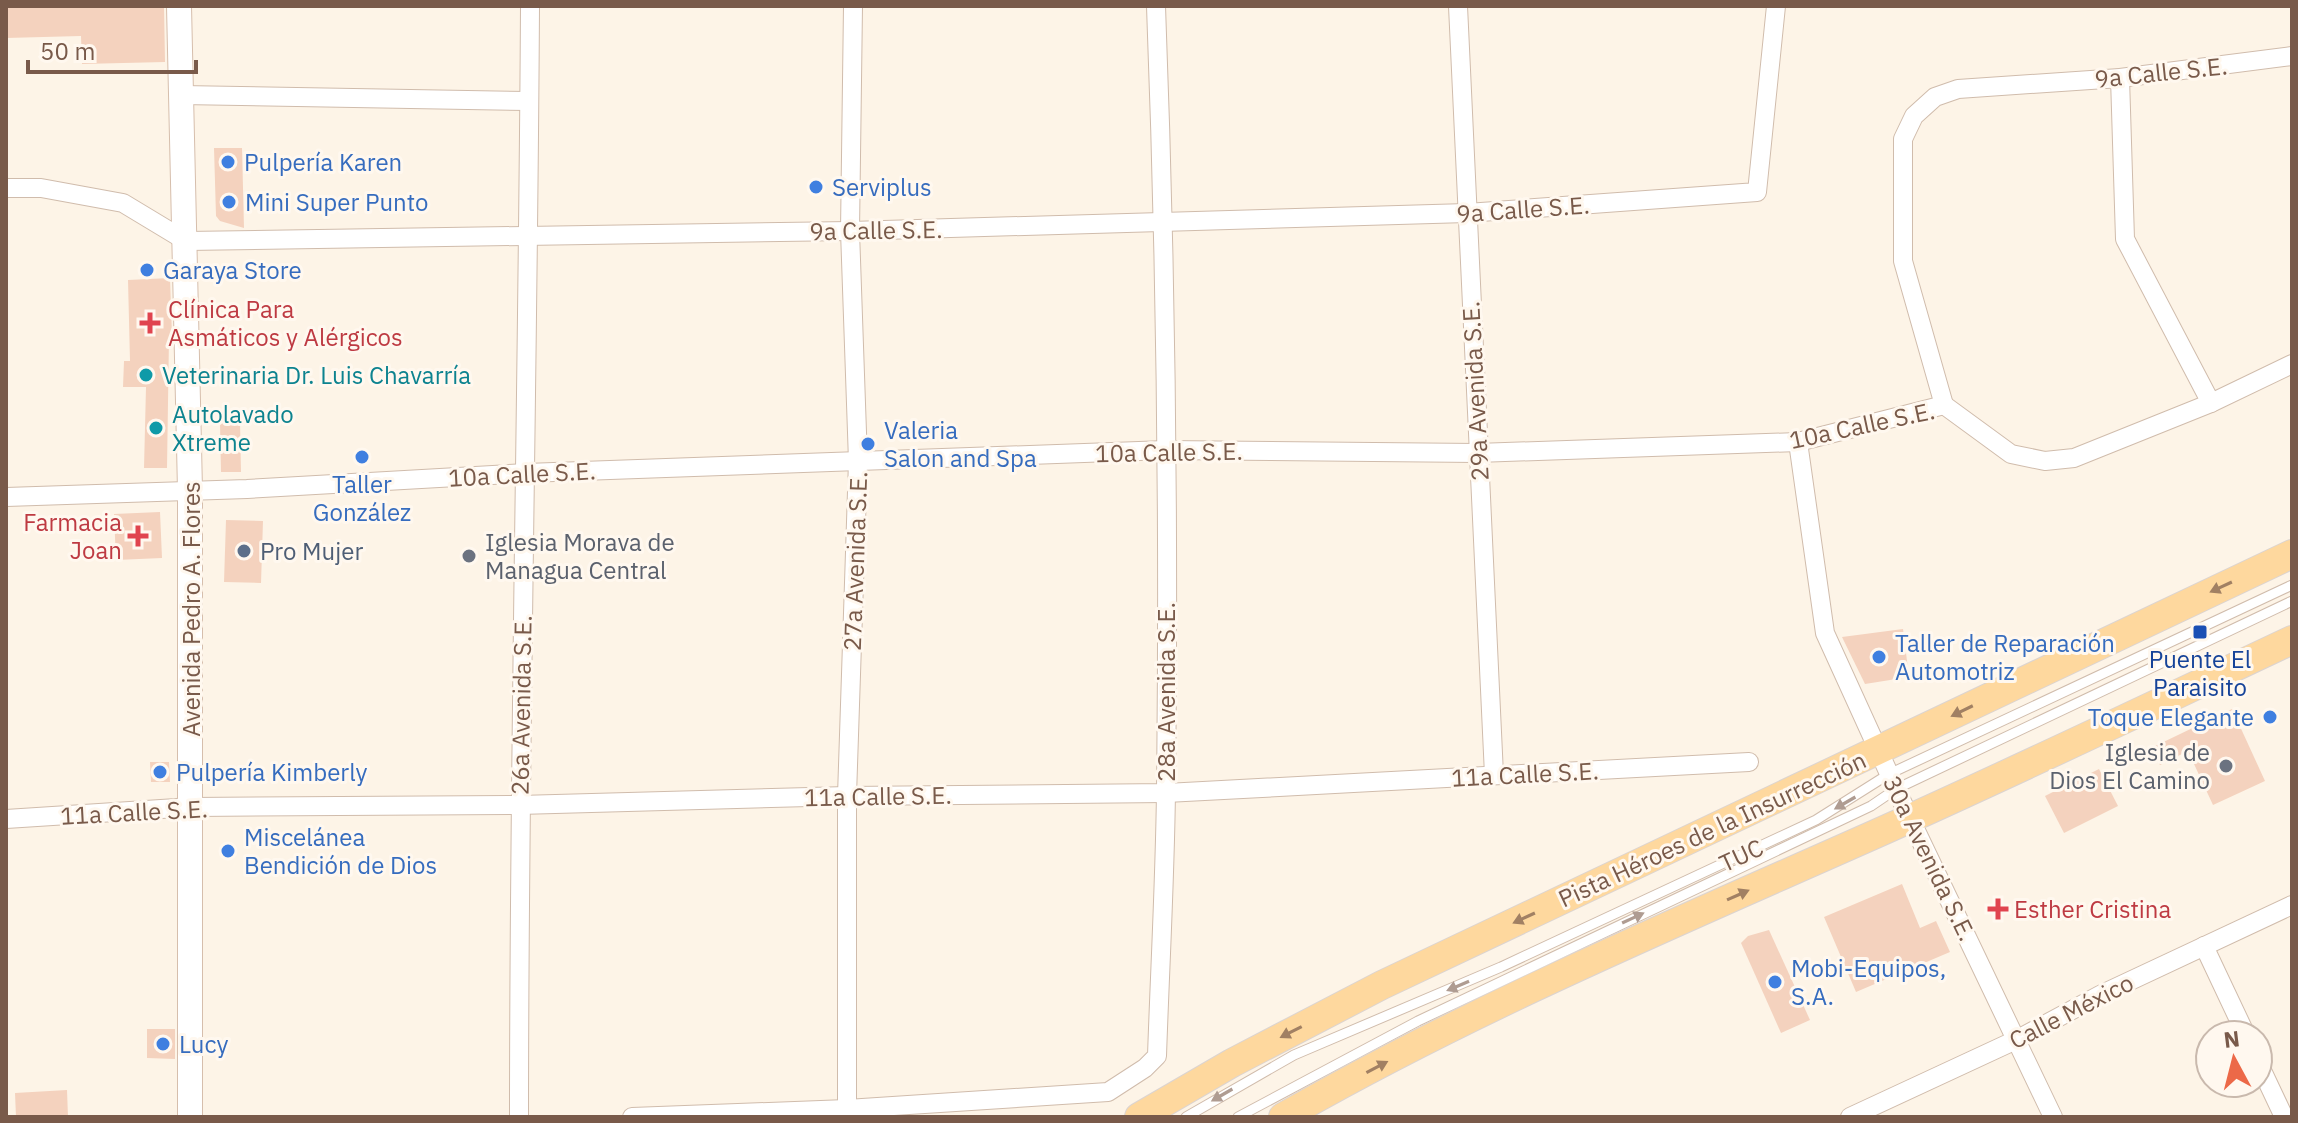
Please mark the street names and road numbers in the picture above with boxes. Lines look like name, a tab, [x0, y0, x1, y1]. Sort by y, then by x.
street label: 9a Calle S.E.	[2093, 49, 2229, 95]
street label: 9a Calle S.E.	[1455, 188, 1591, 230]
street label: 9a Calle S.E.	[809, 213, 943, 247]
street label: 29a Avenida S.E.	[1454, 300, 1496, 482]
street label: 10a Calle S.E.	[1786, 394, 1938, 456]
street label: 10a Calle S.E.	[1095, 435, 1243, 469]
street label: 10a Calle S.E.	[447, 454, 597, 494]
street label: 27a Avenida S.E.	[836, 470, 874, 652]
street label: Avenida Pedro A. Flores	[175, 481, 207, 737]
street label: 28a Avenida S.E.	[1150, 602, 1182, 782]
street label: 26a Avenida S.E.	[503, 615, 539, 795]
street label: Pista Héroes de la Insurrección	[1553, 744, 1871, 914]
street label: 11a Calle S.E.	[1450, 754, 1600, 794]
street label: 30a Avenida S.E.	[1876, 770, 1984, 946]
street label: 11a Calle S.E.	[804, 779, 952, 813]
street label: 11a Calle S.E.	[59, 792, 209, 832]
street label: TUC	[1714, 831, 1768, 879]
street label: Calle México	[2003, 966, 2139, 1056]

